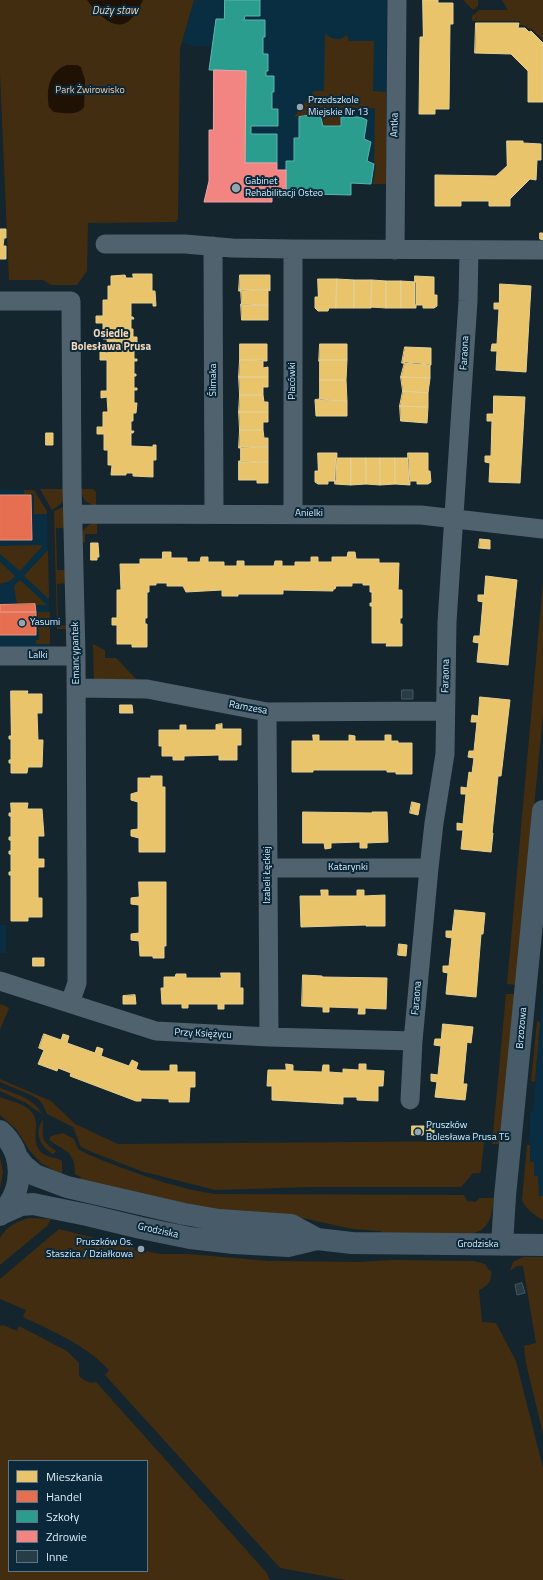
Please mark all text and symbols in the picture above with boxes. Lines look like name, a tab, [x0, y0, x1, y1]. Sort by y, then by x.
water label: Duży staw	[92, 4, 138, 18]
park label: Park Żwirowisko	[55, 85, 125, 97]
place label: Przedszkole Miejskie Nr 13	[308, 95, 368, 118]
marker: Przedszkole Miejskie Nr 13	[295, 102, 305, 112]
street label: Antka	[389, 113, 401, 137]
place label: Gabinet Rehabilitacji Osteo	[245, 176, 323, 200]
marker: Gabinet Rehabilitacji Osteo	[230, 182, 242, 194]
district label: Osiedle Bolesława Prusa	[71, 327, 151, 353]
street label: Faraona	[458, 336, 472, 370]
street label: Placówki	[287, 362, 299, 400]
street label: Ślimaka	[208, 363, 220, 397]
street label: Anielki	[295, 508, 323, 520]
place label: Yasumi	[30, 617, 60, 629]
marker: Yasumi	[17, 618, 27, 628]
street label: Emancypantek	[69, 622, 83, 684]
street label: Lalki	[28, 650, 48, 662]
street label: Faraona	[440, 659, 452, 693]
street label: Ramzesa	[228, 699, 268, 717]
street label: Izabeli Łęckiej	[262, 846, 274, 904]
street label: Katarynki	[328, 862, 368, 874]
street label: Faraona	[410, 981, 424, 1015]
street label: Brzozowa	[514, 1007, 530, 1049]
street label: Przy Księżycu	[174, 1027, 232, 1041]
place label: Pruszków Bolesława Prusa T5	[426, 1120, 510, 1144]
marker: Pruszków Bolesława Prusa T5	[413, 1127, 423, 1137]
street label: Grodziska	[137, 1221, 179, 1241]
place label: Pruszków Os. Staszica / Działkowa	[46, 1237, 133, 1260]
street label: Grodziska	[457, 1239, 499, 1251]
marker: Pruszków Os. Staszica / Działkowa	[136, 1244, 146, 1254]
legend	[8, 1460, 148, 1572]
text: Mieszkania	[46, 1467, 103, 1486]
text: Handel	[46, 1487, 82, 1506]
text: Szkoły	[46, 1507, 79, 1526]
text: Zdrowie	[46, 1527, 87, 1546]
text: Inne	[46, 1547, 68, 1566]

